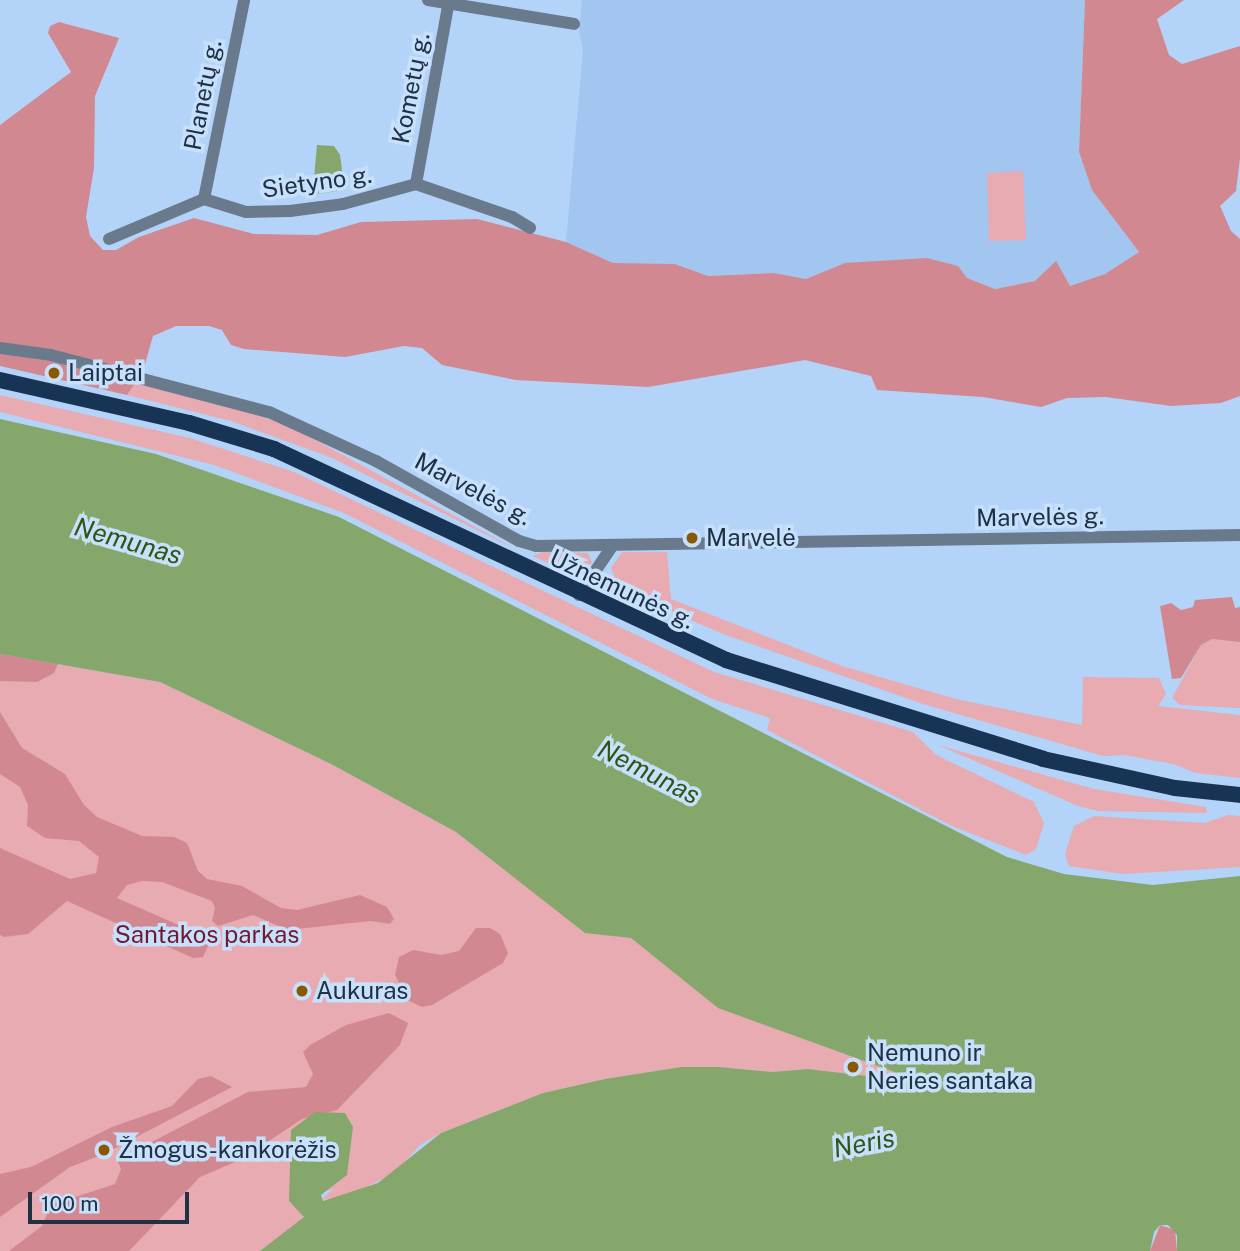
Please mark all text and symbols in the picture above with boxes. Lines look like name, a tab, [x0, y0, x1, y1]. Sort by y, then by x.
street label: Kometų g.	[386, 30, 436, 146]
street label: Planetų g.	[178, 37, 228, 153]
street label: Sietyno g.	[260, 160, 374, 204]
place label: Laiptai	[68, 359, 143, 387]
marker: Laiptai	[46, 365, 62, 381]
street label: Marvelės g.	[410, 446, 536, 532]
street label: Marvelės g.	[976, 501, 1104, 533]
water label: Nemunas	[71, 511, 185, 571]
place label: Marvelė	[706, 524, 796, 552]
marker: Marvelė	[684, 530, 700, 546]
street label: Užnemunės g.	[545, 543, 699, 635]
water label: Nemunas	[593, 733, 705, 811]
park label: Santakos parkas	[115, 921, 299, 949]
place label: Aukuras	[316, 977, 408, 1005]
marker: Aukuras	[294, 983, 310, 999]
place label: Nemuno ir Neries santaka	[867, 1039, 1033, 1095]
marker: Nemuno ir Neries santaka	[845, 1059, 861, 1075]
water label: Neris	[831, 1122, 897, 1164]
place label: Žmogus-kankorėžis	[118, 1136, 337, 1164]
marker: Žmogus-kankorėžis	[96, 1142, 112, 1158]
scale bar	[32, 1178, 192, 1222]
text: 100 m	[41, 1191, 98, 1216]

